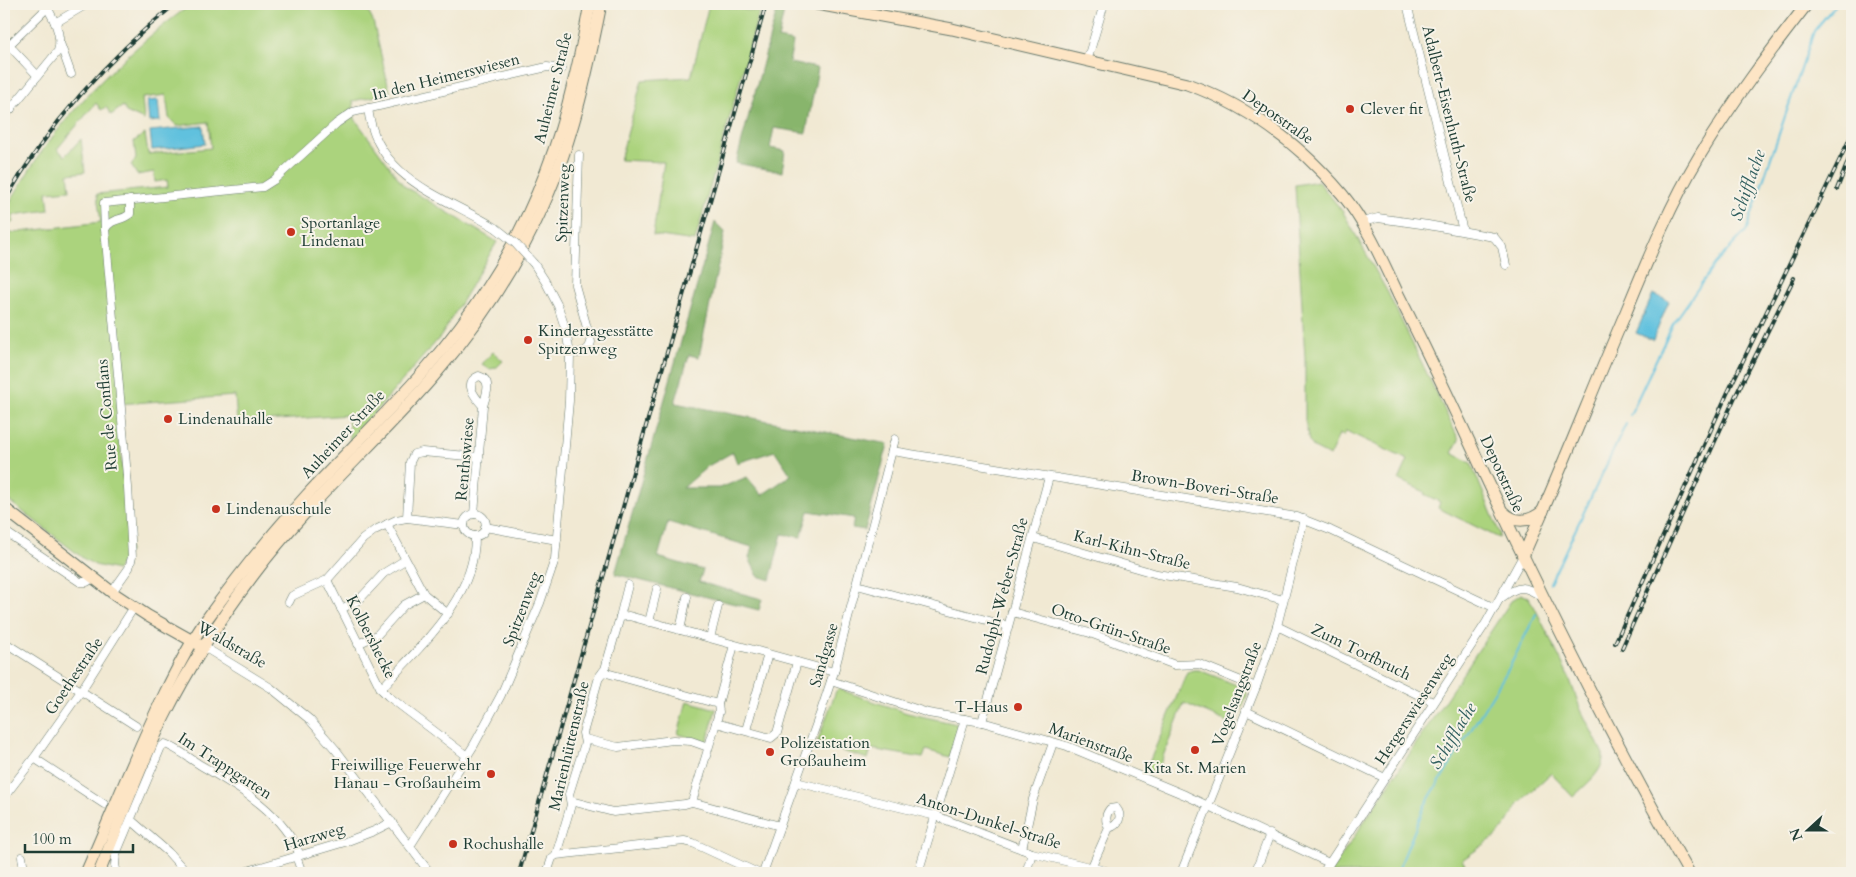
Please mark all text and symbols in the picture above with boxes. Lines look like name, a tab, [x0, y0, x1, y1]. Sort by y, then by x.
street label: Adalbert-Eisenhuth-Straße	[1416, 23, 1482, 205]
street label: Auheimer Straße	[529, 30, 577, 146]
street label: In den Heimerswiesen	[370, 48, 522, 106]
street label: Depotstraße	[1238, 84, 1318, 150]
place label: Clever fit	[1360, 98, 1423, 120]
marker: Clever fit	[1344, 103, 1356, 115]
water label: Schifflache	[1724, 145, 1772, 224]
street label: Spitzenweg	[551, 163, 575, 243]
place label: Sportanlage Lindenau	[301, 212, 380, 252]
marker: Sportanlage Lindenau	[285, 226, 297, 238]
place label: Kindertagesstätte Spitzenweg	[538, 320, 654, 360]
marker: Kindertagesstätte Spitzenweg	[522, 334, 534, 346]
street label: Rue de Conflans	[91, 358, 123, 472]
street label: Auheimer Straße	[296, 385, 390, 483]
place label: Lindenauhalle	[178, 408, 273, 430]
marker: Lindenauhalle	[162, 413, 174, 425]
street label: Renthswiese	[450, 416, 480, 502]
street label: Depotstraße	[1475, 432, 1529, 516]
street label: Brown-Boveri-Straße	[1130, 464, 1280, 510]
place label: Lindenauschule	[226, 498, 331, 520]
marker: Lindenauschule	[210, 503, 222, 515]
street label: Rudolph-Weber-Straße	[970, 515, 1034, 677]
street label: Karl-Kihn-Straße	[1071, 525, 1193, 575]
street label: Spitzenweg	[498, 568, 546, 650]
street label: Kolbershecke	[341, 592, 401, 682]
street label: Otto-Grün-Straße	[1048, 598, 1174, 660]
street label: Waldstraße	[192, 616, 271, 674]
street label: Zum Torfbruch	[1307, 618, 1415, 686]
street label: Sandgasse	[804, 620, 844, 690]
street label: Goethestraße	[40, 633, 108, 719]
street label: Vogelsangstraße	[1207, 638, 1267, 750]
street label: Hergerswiesenweg	[1370, 649, 1458, 769]
street label: Marienhüttenstraße	[543, 679, 595, 813]
place label: T-Haus	[955, 696, 1008, 718]
water label: Schifflache	[1423, 697, 1483, 774]
marker: T-Haus	[1012, 701, 1024, 713]
street label: Marienstraße	[1046, 718, 1136, 768]
street label: Im Trappgarten	[174, 727, 276, 805]
place label: Polizeistation Großauheim	[780, 732, 870, 772]
marker: Kita St. Marien	[1189, 744, 1201, 756]
marker: Polizeistation Großauheim	[764, 746, 776, 758]
place label: Freiwillige Feuerwehr Hanau - Großauheim	[331, 754, 481, 794]
place label: Kita St. Marien	[1144, 757, 1246, 779]
marker: Freiwillige Feuerwehr Hanau - Großauheim	[485, 768, 497, 780]
street label: Anton-Dunkel-Straße	[914, 787, 1064, 855]
north arrow	[1784, 804, 1834, 854]
street label: Harzweg	[281, 817, 347, 857]
scale bar	[25, 822, 132, 854]
text: N	[1785, 825, 1807, 844]
text: 100 m	[32, 829, 72, 849]
place label: Rochushalle	[463, 833, 544, 855]
marker: Rochushalle	[447, 838, 459, 850]

